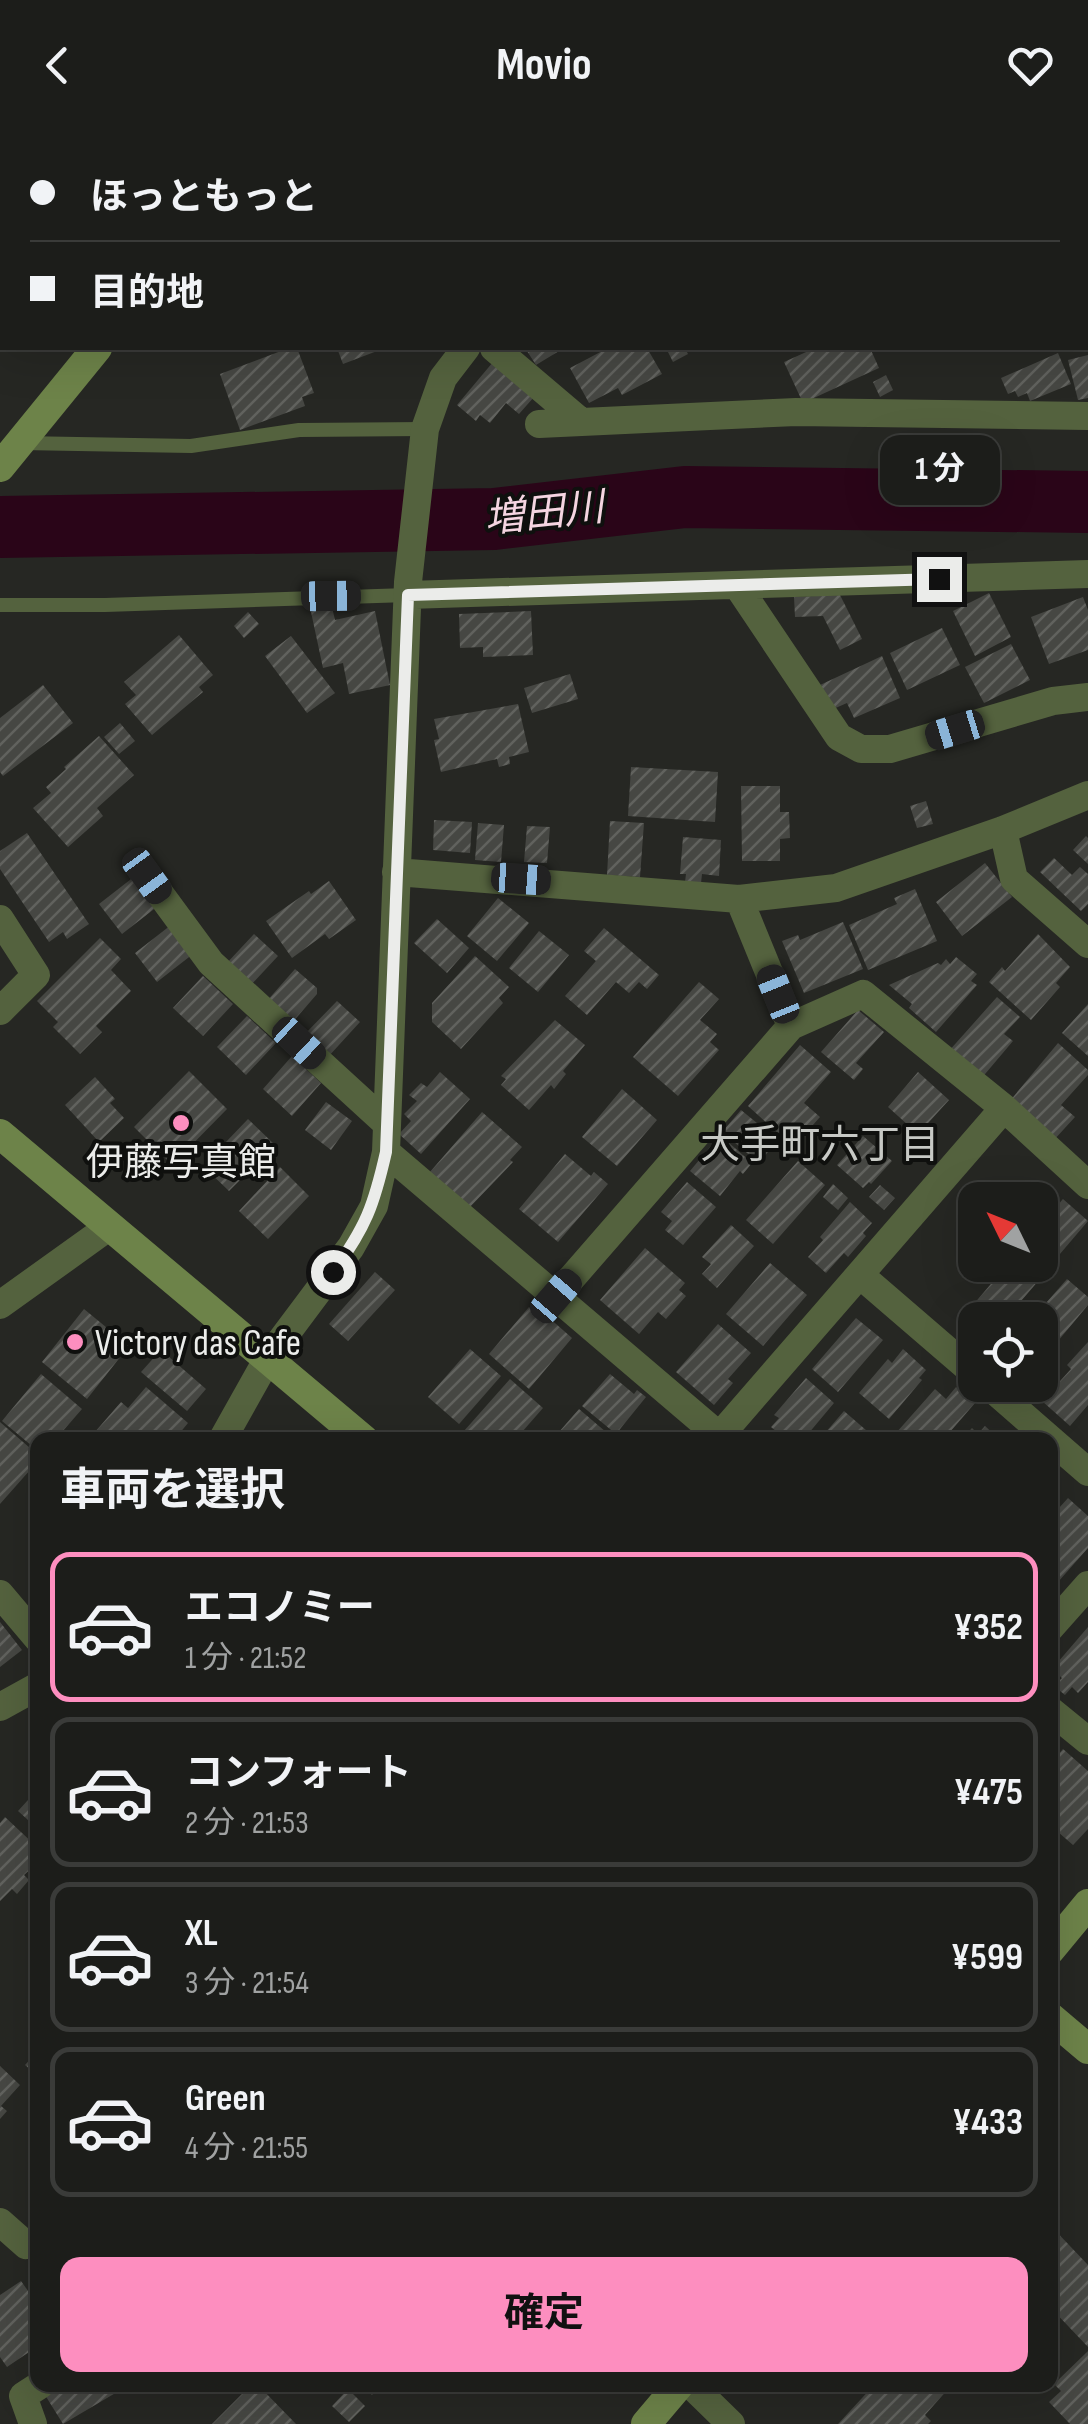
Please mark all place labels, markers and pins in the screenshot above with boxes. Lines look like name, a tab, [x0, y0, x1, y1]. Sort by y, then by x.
marker: 伊藤写真館	[170, 1112, 192, 1134]
place label: 伊藤写真館	[86, 1141, 276, 1186]
place label: Victory das Cafe	[95, 1321, 301, 1366]
marker: Victory das Cafe	[64, 1331, 86, 1353]

